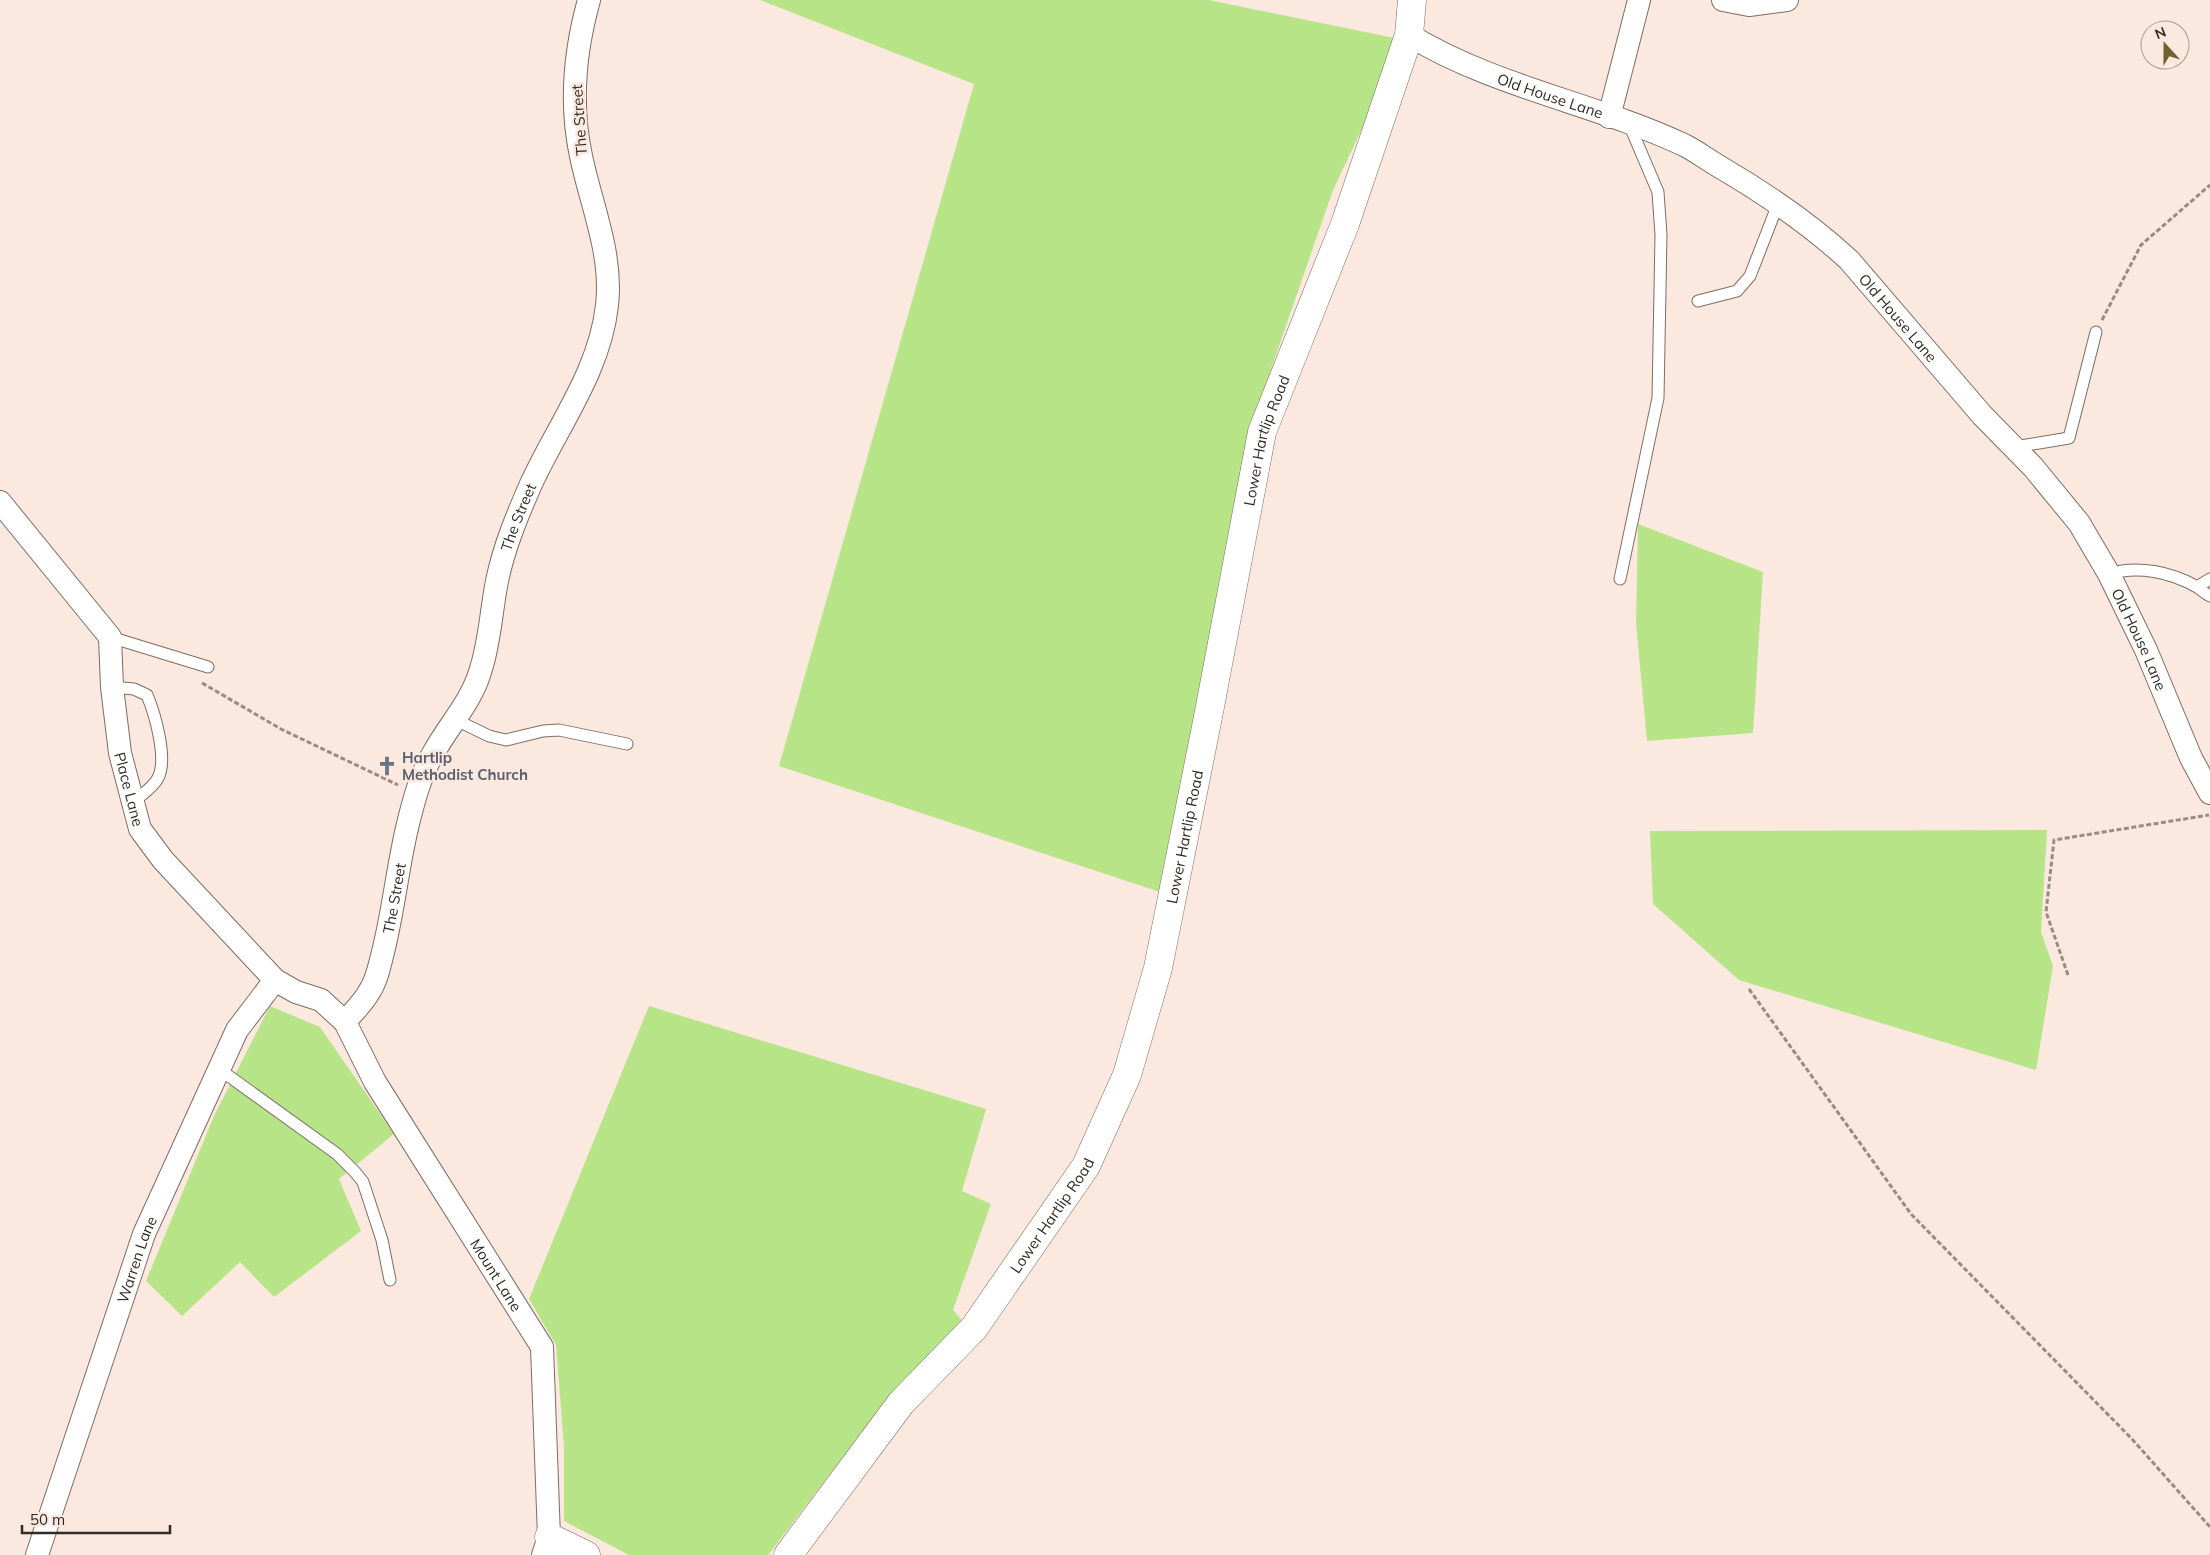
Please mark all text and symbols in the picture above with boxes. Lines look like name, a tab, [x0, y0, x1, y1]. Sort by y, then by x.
north arrow	[2140, 20, 2190, 70]
text: N	[2152, 23, 2169, 43]
street label: Old House Lane	[1495, 68, 1606, 122]
street label: The Street	[567, 84, 591, 156]
street label: Old House Lane	[1855, 269, 1942, 366]
street label: Lower Hartlip Road	[1239, 372, 1293, 507]
street label: The Street	[496, 480, 540, 553]
street label: Old House Lane	[2108, 585, 2171, 693]
place label: Hartlip Methodist Church	[402, 748, 528, 784]
street label: Place Lane	[111, 750, 148, 828]
church icon: Hartlip Methodist Church	[376, 755, 398, 777]
street label: Lower Hartlip Road	[1162, 768, 1207, 905]
street label: The Street	[378, 861, 409, 935]
street label: Lower Hartlip Road	[1006, 1155, 1098, 1277]
street label: Warren Lane	[112, 1213, 161, 1305]
street label: Mount Lane	[467, 1235, 526, 1315]
scale bar	[22, 1502, 170, 1534]
text: 50 m	[30, 1510, 65, 1529]

